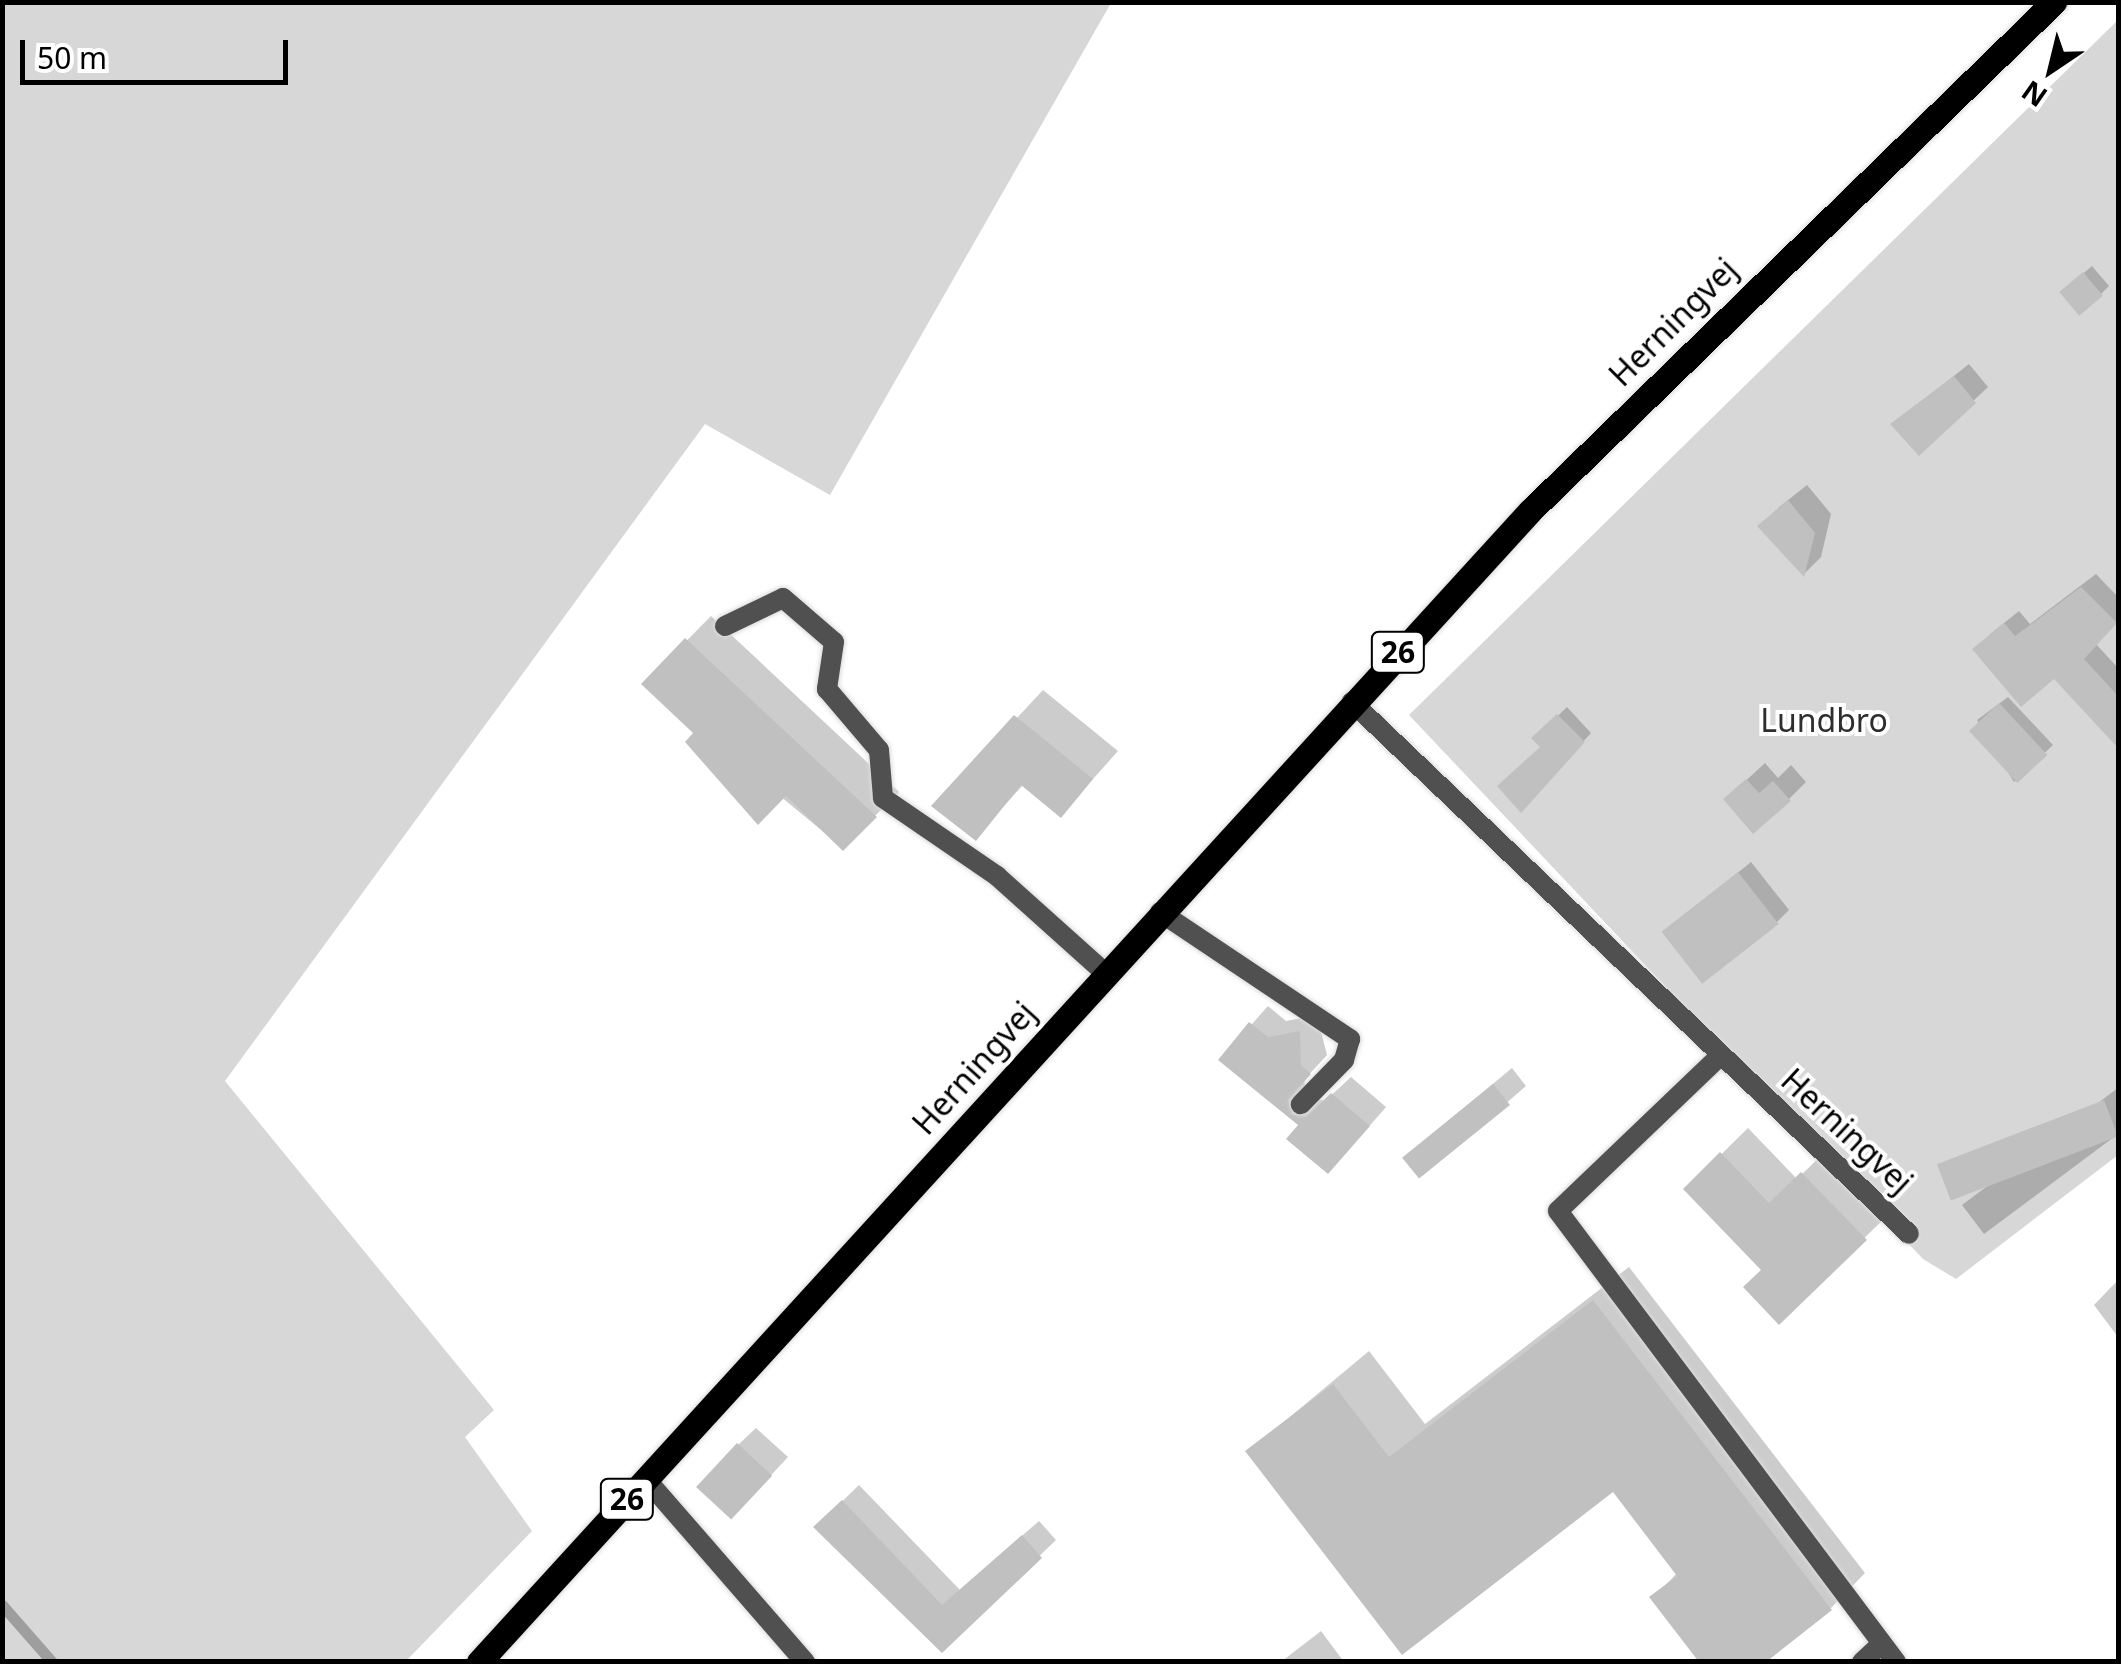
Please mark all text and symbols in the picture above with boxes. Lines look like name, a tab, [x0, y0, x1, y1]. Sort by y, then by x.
scale bar	[25, 20, 292, 82]
north arrow	[2001, 20, 2101, 120]
text: 50 m	[37, 37, 107, 78]
text: N	[2014, 72, 2054, 117]
street label: Herningvej	[1601, 250, 1745, 394]
road number: 26	[1370, 627, 1426, 677]
park label: Lundbro	[1760, 701, 1888, 739]
street label: Herningvej	[905, 994, 1043, 1142]
street label: Herningvej	[1774, 1061, 1920, 1201]
road number: 26	[600, 1474, 654, 1524]

